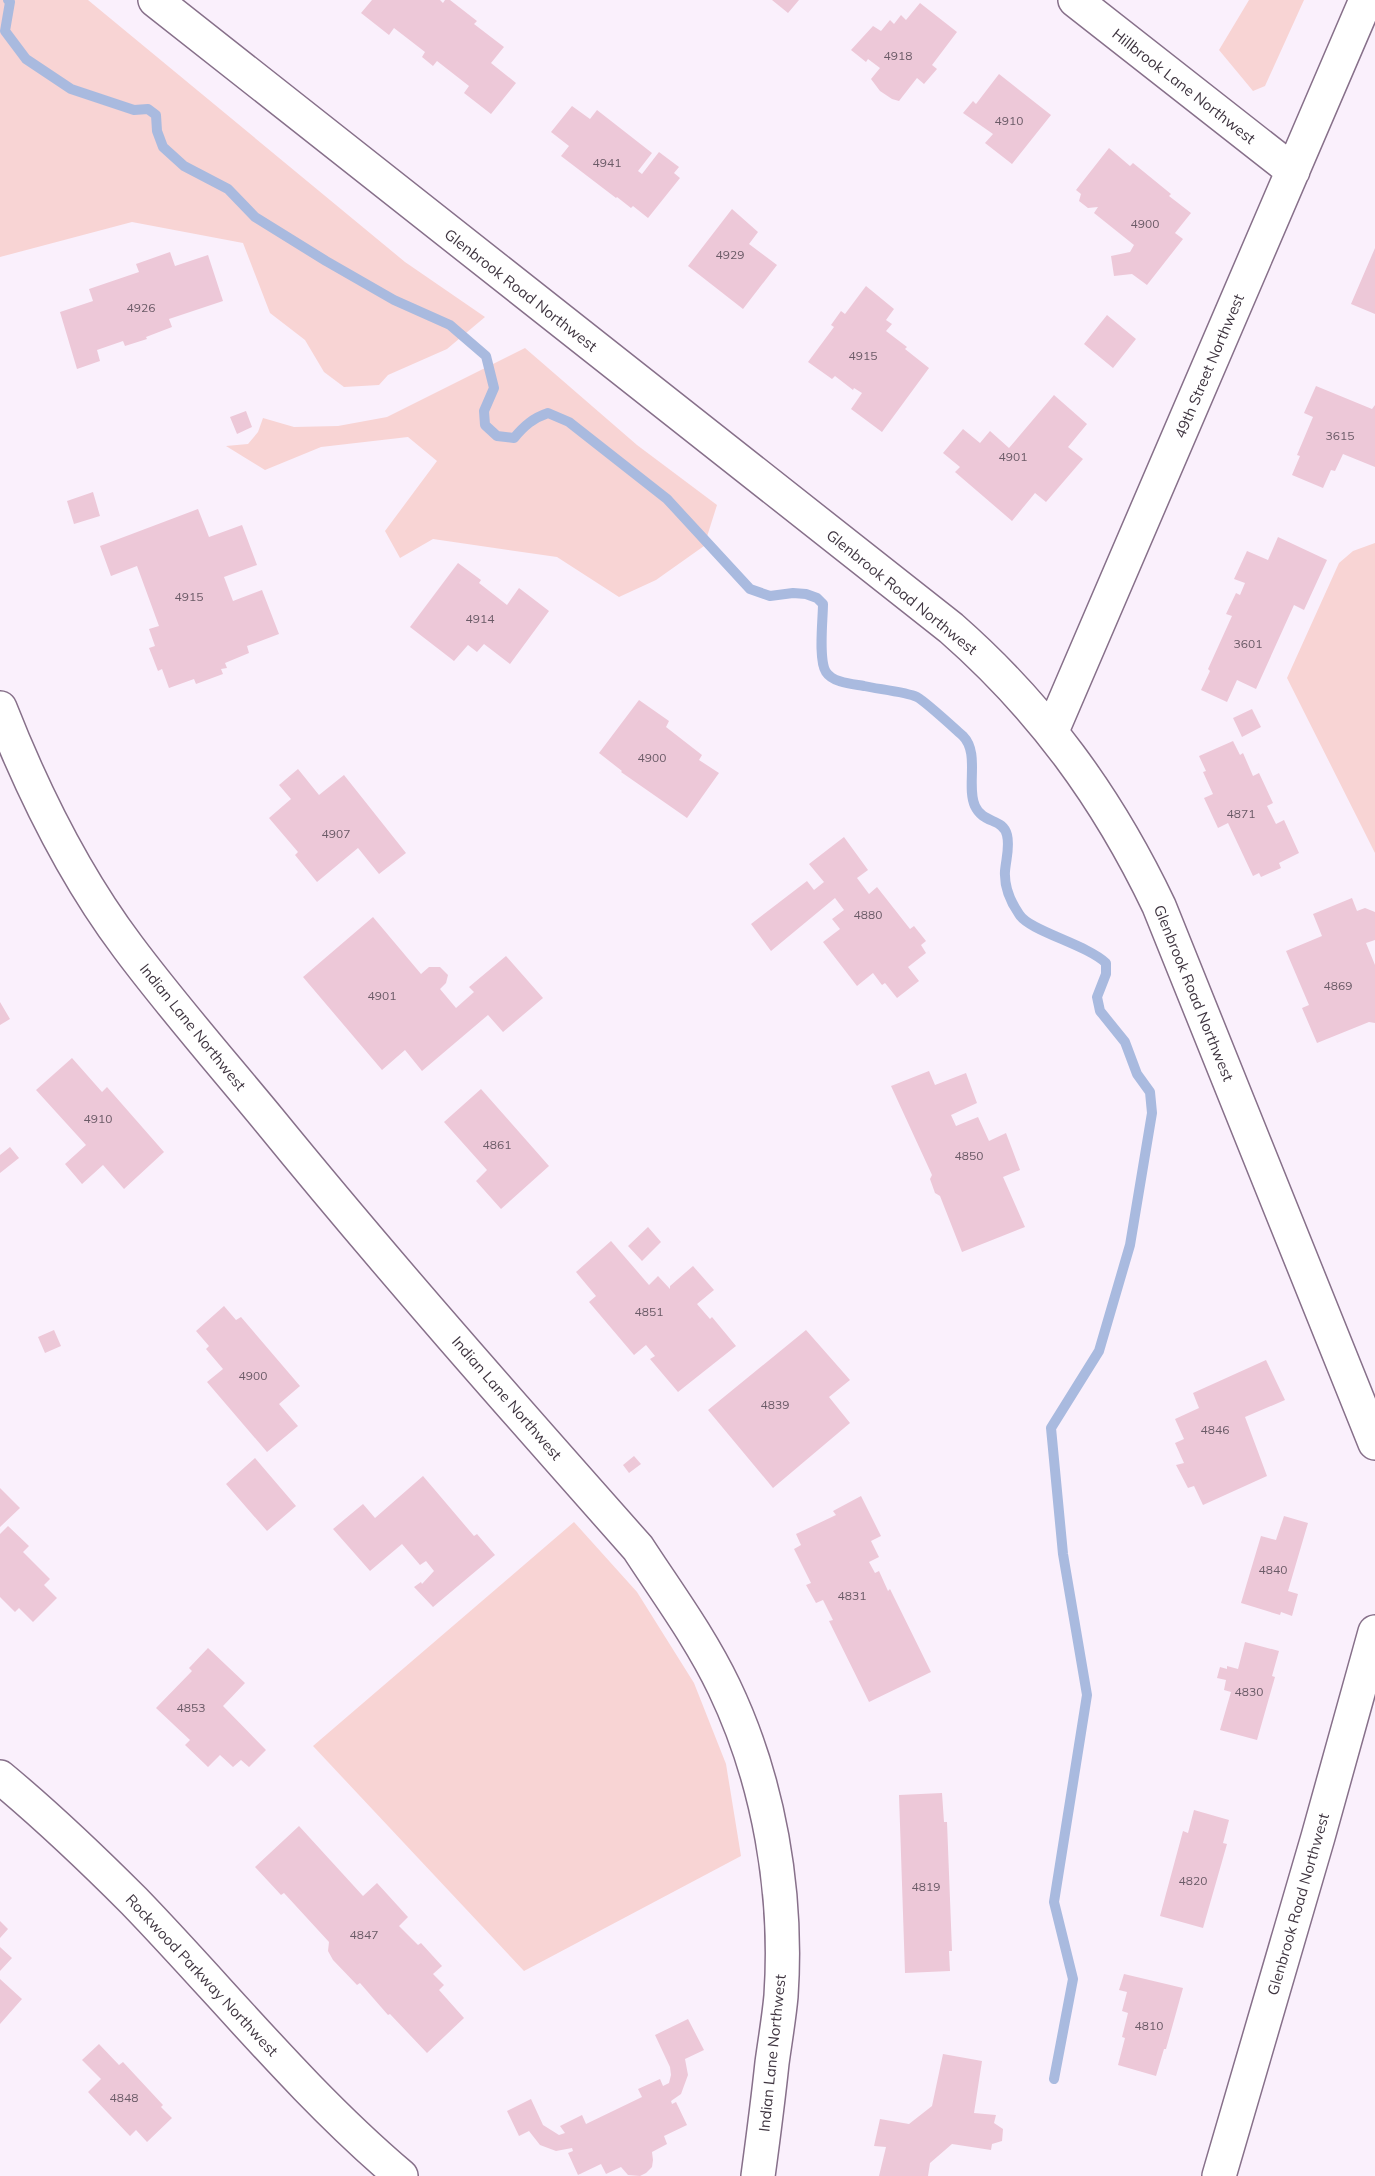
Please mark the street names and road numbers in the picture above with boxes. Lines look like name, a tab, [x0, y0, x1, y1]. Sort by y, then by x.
street label: Hillbrook Lane Northwest	[1109, 24, 1259, 148]
street label: Glenbrook Road Northwest	[441, 224, 601, 356]
street label: 49th Street Northwest	[1170, 291, 1248, 441]
street label: Glenbrook Road Northwest	[823, 525, 981, 659]
street label: Glenbrook Road Northwest	[1150, 902, 1238, 1084]
street label: Indian Lane Northwest	[136, 960, 250, 1094]
street label: Indian Lane Northwest	[448, 1332, 566, 1464]
street label: Glenbrook Road Northwest	[1263, 1811, 1333, 1997]
street label: Rockwood Parkway Northwest	[122, 1890, 282, 2060]
street label: Indian Lane Northwest	[754, 1973, 790, 2133]

